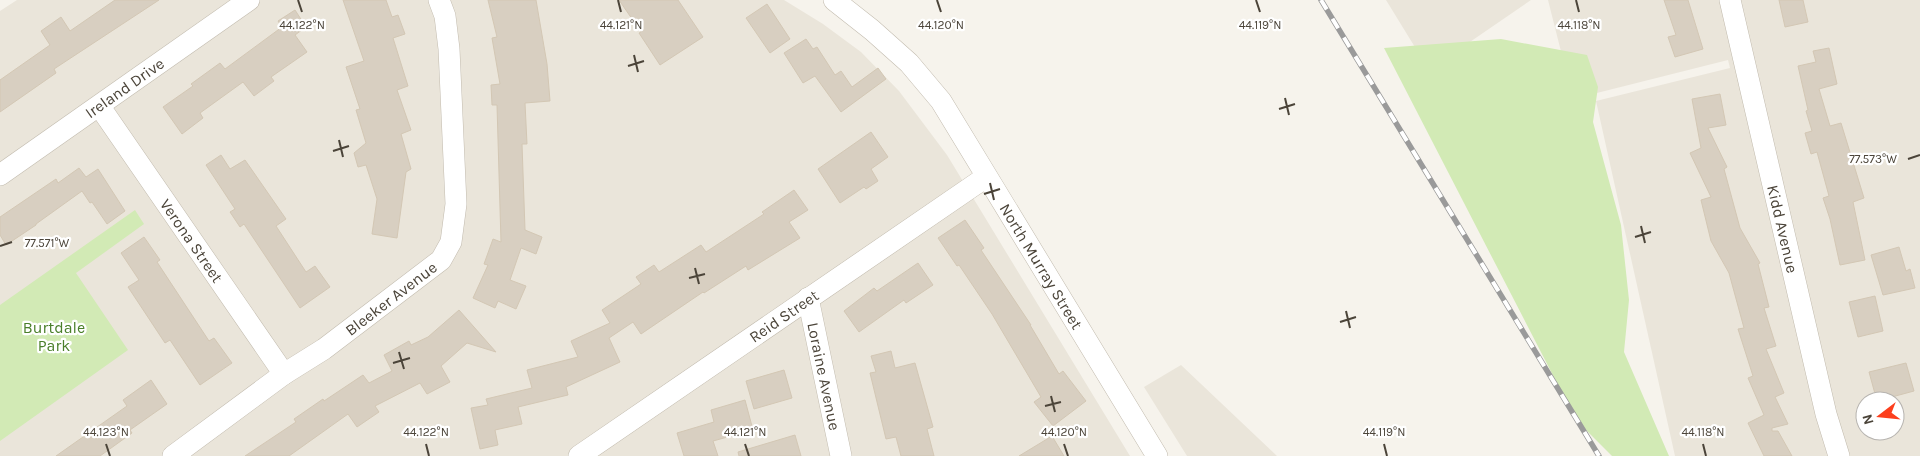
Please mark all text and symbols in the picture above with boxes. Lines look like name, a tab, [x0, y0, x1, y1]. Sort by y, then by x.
text: 44.122°N	[279, 18, 325, 32]
text: 44.121°N	[600, 18, 642, 32]
text: 44.120°N	[918, 18, 964, 32]
text: 44.119°N	[1239, 18, 1281, 32]
text: 44.118°N	[1557, 18, 1601, 32]
street label: Ireland Drive	[81, 54, 168, 122]
text: 77.573°W	[1849, 152, 1897, 166]
street label: Kidd Avenue	[1763, 183, 1802, 275]
street label: Verona Street	[156, 195, 227, 286]
street label: North Murray Street	[996, 200, 1087, 333]
text: 77.571°W	[25, 236, 70, 250]
street label: Bleeker Avenue	[341, 258, 441, 340]
street label: Reid Street	[745, 286, 822, 347]
park label: Burtdale Park	[23, 318, 85, 355]
street label: Loraine Avenue	[803, 321, 844, 432]
north arrow	[1855, 391, 1905, 441]
text: N	[1858, 412, 1878, 427]
text: 44.123°N	[83, 425, 129, 439]
text: 44.122°N	[403, 425, 449, 439]
text: 44.121°N	[724, 425, 766, 439]
text: 44.120°N	[1041, 425, 1087, 439]
text: 44.119°N	[1363, 425, 1405, 439]
text: 44.118°N	[1681, 425, 1725, 439]

